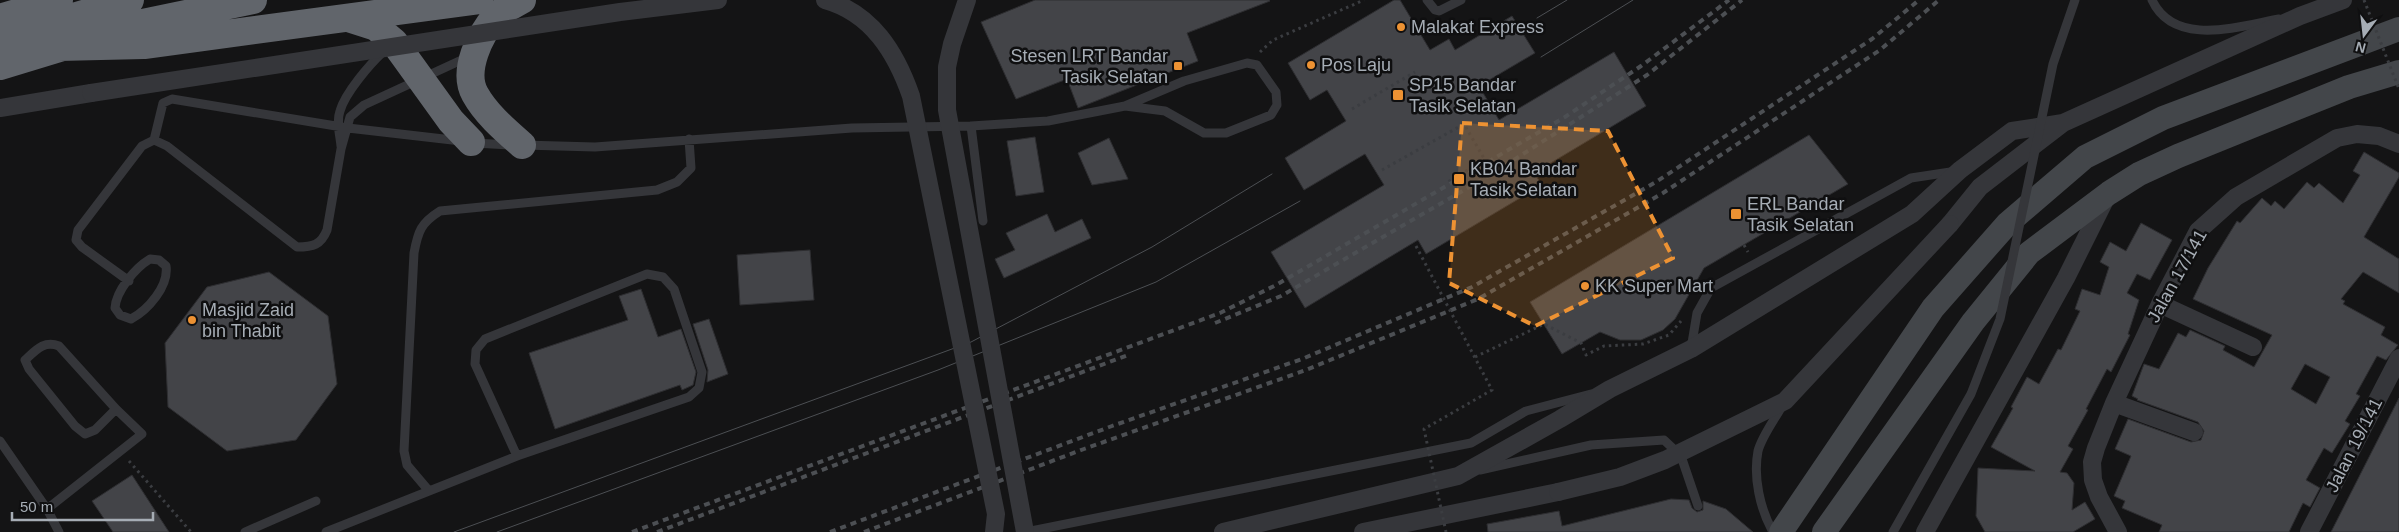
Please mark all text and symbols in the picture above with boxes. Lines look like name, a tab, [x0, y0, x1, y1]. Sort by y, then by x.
north arrow	[2339, 10, 2389, 60]
place label: Malakat Express	[1411, 17, 1544, 37]
marker: Malakat Express	[1395, 21, 1407, 33]
text: N	[2354, 39, 2368, 57]
place label: Stesen LRT Bandar Tasik Selatan	[1011, 46, 1168, 87]
place label: Pos Laju	[1321, 55, 1391, 75]
marker: Pos Laju	[1305, 59, 1317, 71]
marker: Stesen LRT Bandar Tasik Selatan	[1172, 60, 1184, 72]
place label: SP15 Bandar Tasik Selatan	[1409, 75, 1516, 116]
marker: SP15 Bandar Tasik Selatan	[1391, 88, 1405, 102]
place label: KB04 Bandar Tasik Selatan	[1470, 159, 1577, 200]
marker: KB04 Bandar Tasik Selatan	[1452, 172, 1466, 186]
place label: ERL Bandar Tasik Selatan	[1747, 194, 1854, 235]
marker: ERL Bandar Tasik Selatan	[1729, 207, 1743, 221]
street label: Jalan 17/141	[2143, 226, 2211, 326]
place label: KK Super Mart	[1595, 276, 1713, 296]
marker: KK Super Mart	[1579, 280, 1591, 292]
place label: Masjid Zaid bin Thabit	[202, 300, 294, 341]
marker: Masjid Zaid bin Thabit	[186, 314, 198, 326]
street label: Jalan 19/141	[2322, 395, 2386, 495]
scale bar	[12, 490, 154, 522]
text: 50 m	[20, 498, 53, 515]

